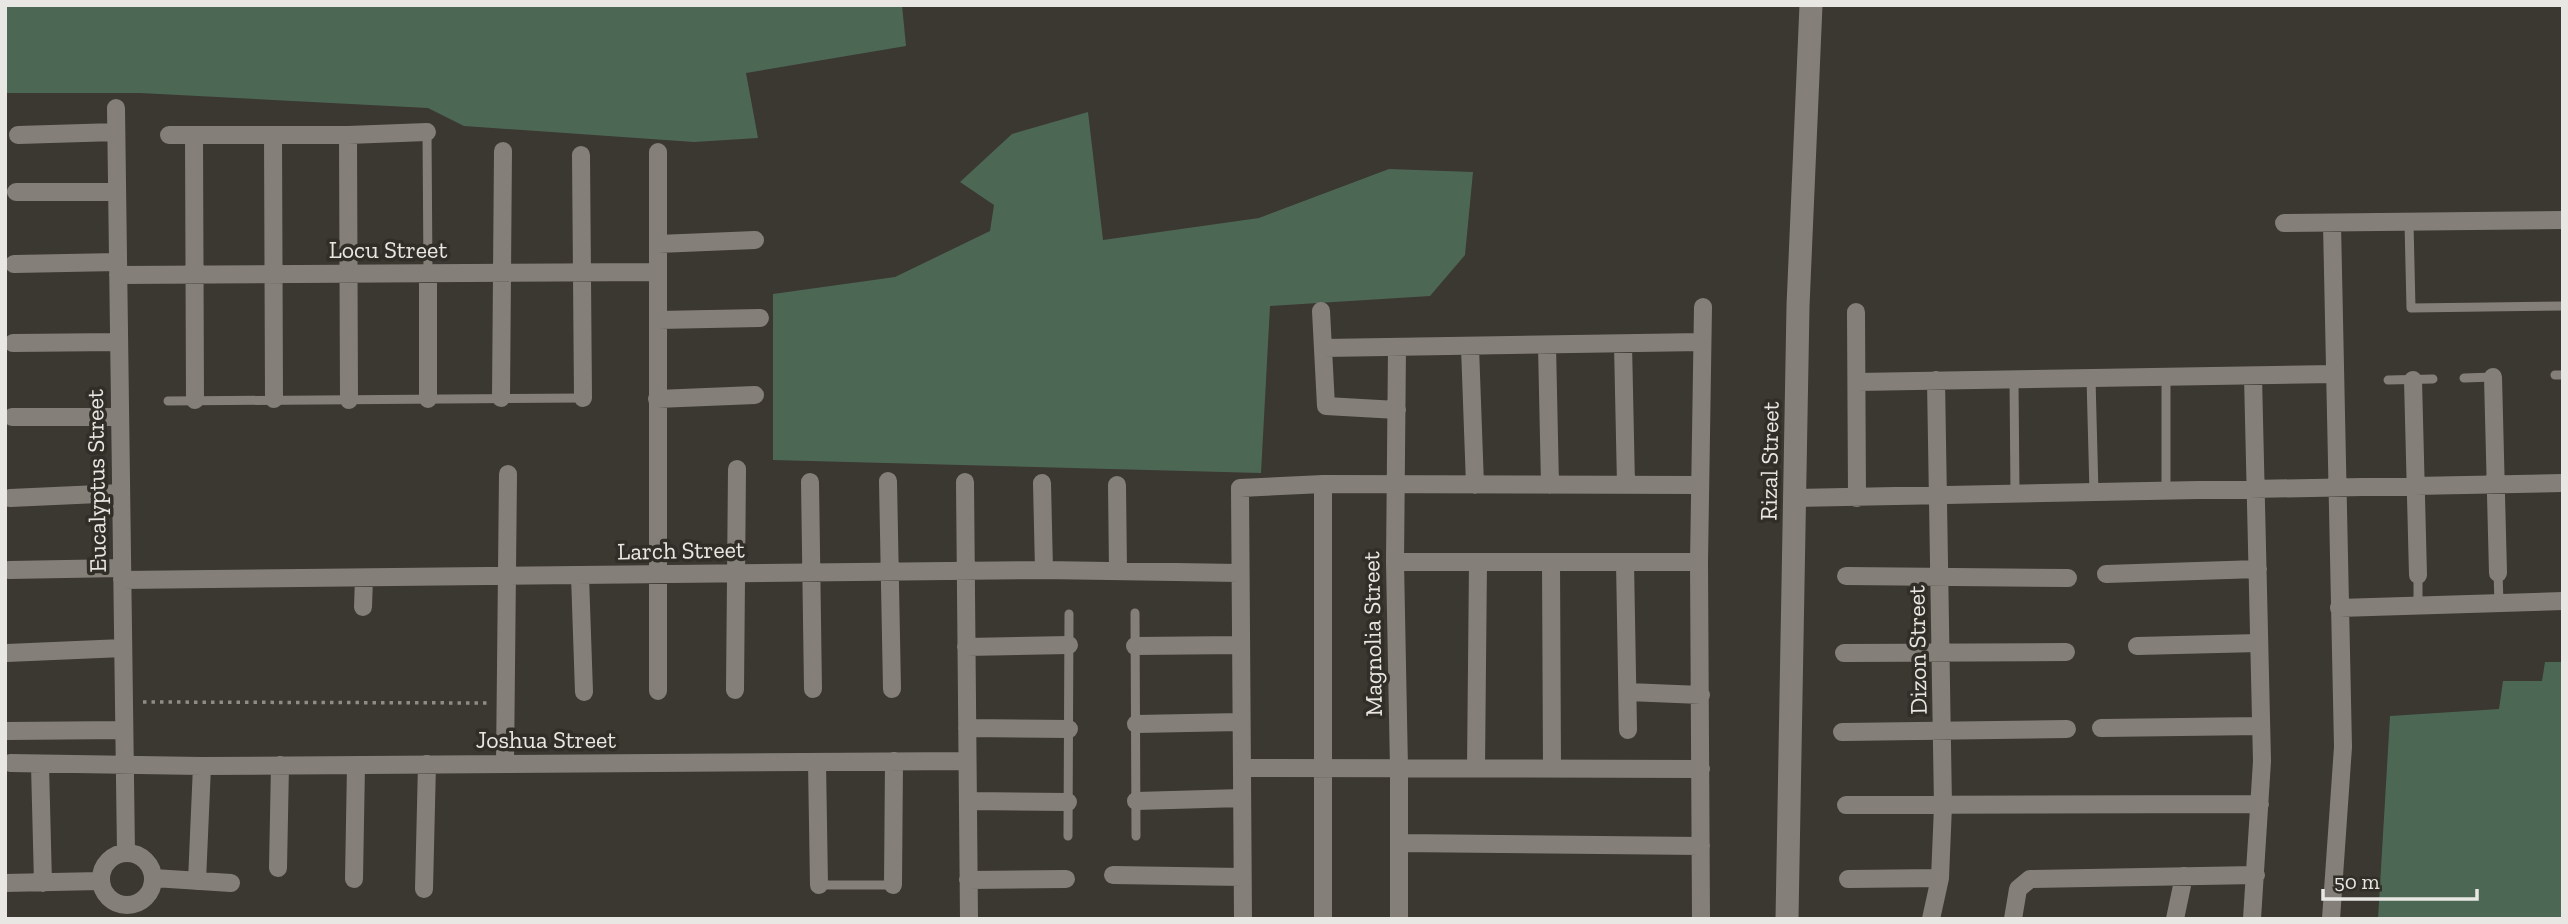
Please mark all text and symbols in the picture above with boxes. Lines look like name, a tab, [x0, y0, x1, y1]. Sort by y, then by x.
street label: Locu Street	[329, 235, 447, 264]
street label: Eucalyptus Street	[80, 389, 112, 573]
street label: Rizal Street	[1753, 401, 1785, 521]
street label: Larch Street	[617, 534, 745, 566]
street label: Magnolia Street	[1356, 551, 1388, 717]
street label: Dizon Street	[1901, 585, 1933, 715]
street label: Joshua Street	[476, 725, 616, 754]
scale bar	[2323, 858, 2477, 902]
text: 50 m	[2334, 869, 2380, 894]

